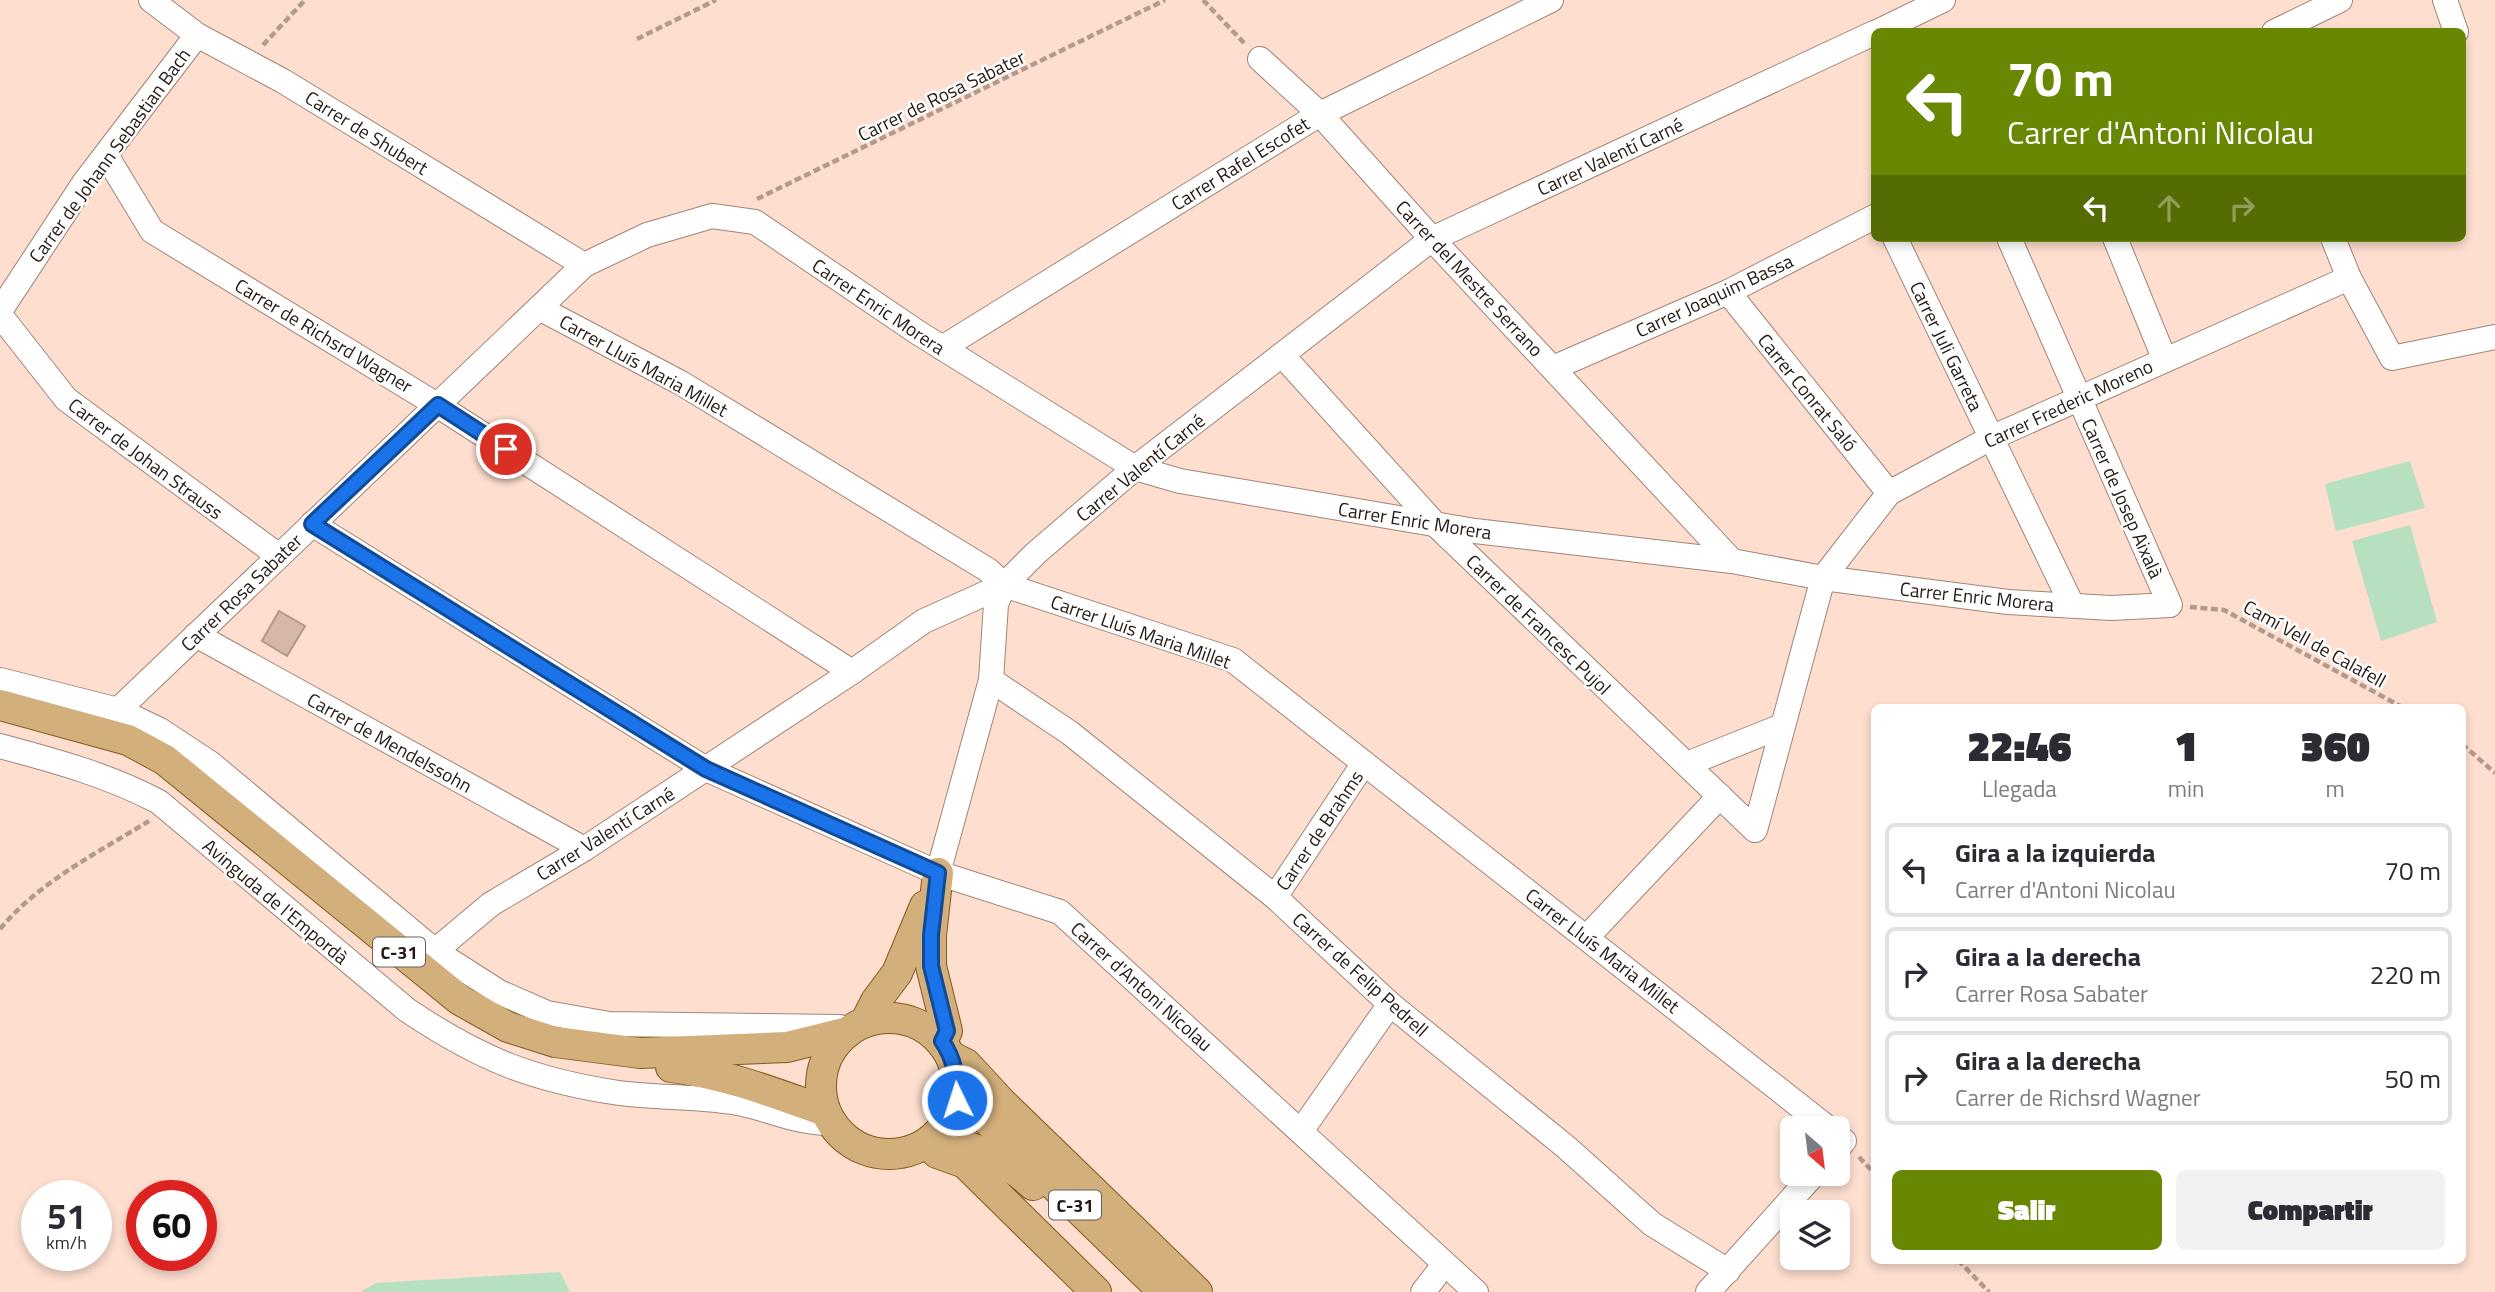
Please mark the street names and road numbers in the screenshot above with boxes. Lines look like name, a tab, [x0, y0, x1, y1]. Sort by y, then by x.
street label: Carrer de Johann Sebastian Bach	[21, 42, 197, 268]
street label: Carrer de Rosa Sabater	[852, 42, 1030, 148]
street label: Carrer de Shubert	[300, 82, 434, 182]
street label: Carrer Rafel Escofet	[1165, 109, 1315, 217]
street label: Carrer Valentí Carné	[1532, 109, 1688, 203]
street label: Carrer del Mestre Serrano	[1389, 193, 1551, 363]
street label: Carrer Joaquim Bassa	[1630, 246, 1798, 344]
street label: Carrer Enric Morera	[807, 251, 952, 362]
street label: Carrer de Richsrd Wagner	[230, 270, 419, 400]
street label: Carrer Juli Garreta	[1903, 276, 1991, 416]
street label: Carrer Lluís Maria Millet	[554, 307, 734, 424]
street label: Carrer Conrat Saló	[1751, 327, 1865, 457]
street label: Carrer Frederic Moreno	[1979, 351, 2157, 455]
street label: Carrer de Johan Strauss	[63, 390, 230, 526]
street label: Carrer Valentí Carné	[1069, 406, 1211, 528]
street label: Carrer de Josep Aixalà	[2075, 413, 2172, 583]
street label: Carrer Enric Morera	[1336, 494, 1494, 547]
street label: Carrer Rosa Sabater	[174, 526, 309, 658]
street label: Carrer de Francesc Pujol	[1460, 547, 1618, 701]
street label: Carrer Enric Morera	[1898, 573, 2056, 619]
street label: Carrer Lluís Maria Millet	[1047, 587, 1235, 676]
street label: Camí Vell de Calafell	[2238, 592, 2392, 694]
street label: Carrer de Mendelssohn	[302, 685, 478, 799]
street label: Carrer de Brahms	[1268, 764, 1370, 896]
street label: Carrer Valentí Carné	[530, 779, 680, 887]
street label: Avinguda de l'Empordà	[197, 831, 356, 971]
street label: Carrer Lluís Maria Millet	[1520, 880, 1687, 1020]
street label: Carrer de Felip Pedrell	[1286, 905, 1436, 1043]
street label: Carrer d'Antoni Nicolau	[1065, 914, 1219, 1058]
road number: C-31	[373, 937, 425, 967]
road number: C-31	[1049, 1190, 1101, 1220]

